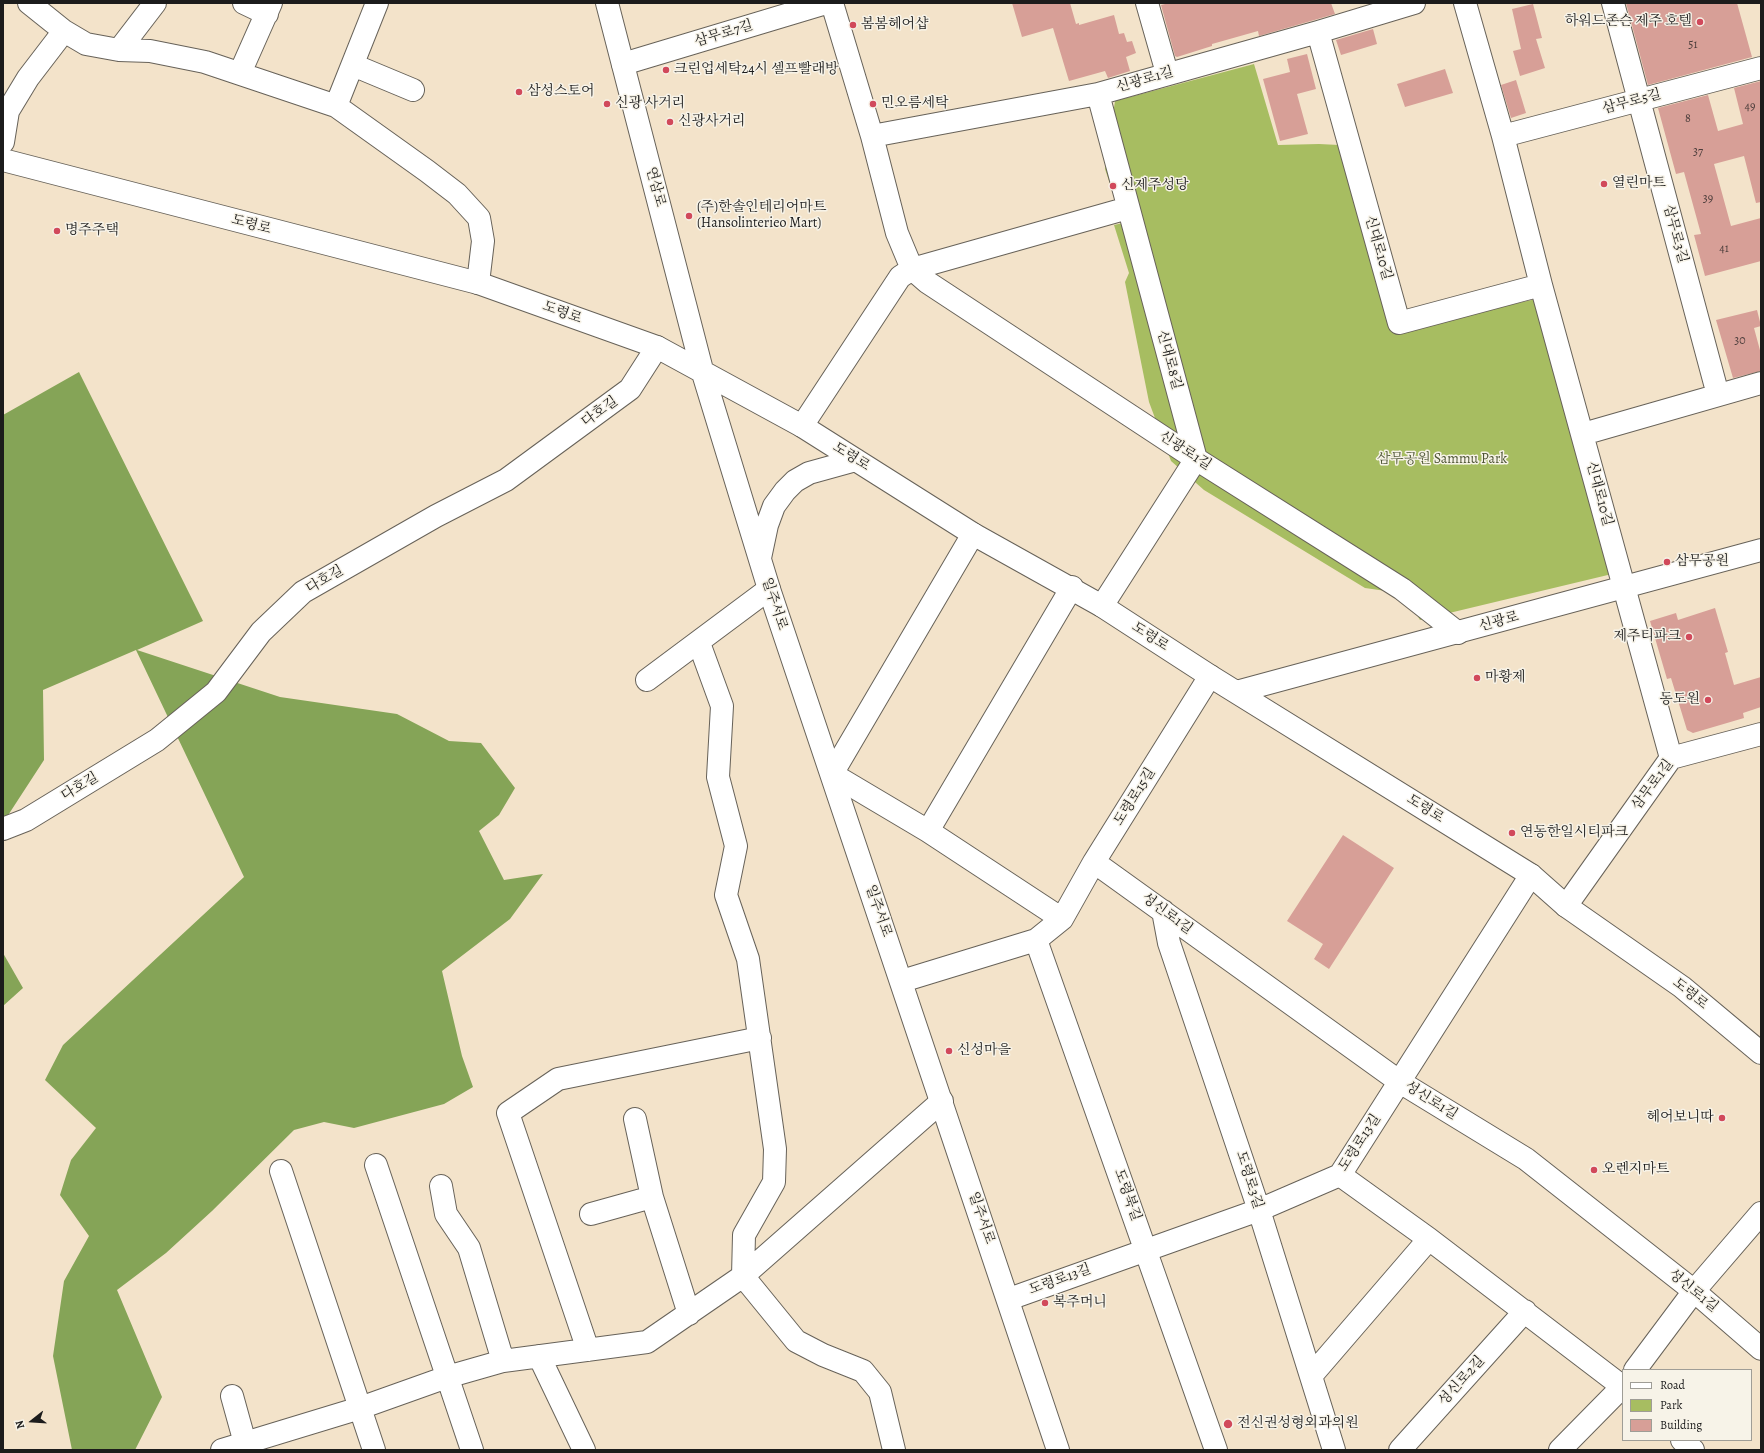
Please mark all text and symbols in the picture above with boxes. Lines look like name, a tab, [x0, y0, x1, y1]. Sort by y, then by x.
place label: 하워드존슨 제주 호텔	[1565, 14, 1692, 30]
street label: 삼무로7길	[693, 17, 755, 51]
place label: 봄봄헤어샵	[861, 17, 929, 33]
marker: 하워드존슨 제주 호텔	[1695, 17, 1705, 27]
marker: 봄봄헤어샵	[848, 20, 858, 30]
house number: 51	[1688, 38, 1698, 52]
place label: 크린업세탁24시 셀프빨래방	[674, 62, 839, 78]
street label: 신광로1길	[1114, 64, 1176, 96]
marker: 크린업세탁24시 셀프빨래방	[661, 65, 671, 75]
place label: 삼성스토어	[527, 84, 595, 100]
street label: 삼무로5길	[1601, 86, 1663, 118]
marker: 삼성스토어	[514, 87, 524, 97]
place label: 신광 사거리	[615, 96, 685, 112]
place label: 민오름세탁	[881, 96, 949, 112]
marker: 신광 사거리	[602, 99, 612, 109]
marker: 민오름세탁	[868, 99, 878, 109]
house number: 49	[1745, 100, 1755, 114]
house number: 8	[1685, 112, 1691, 126]
place label: 신광사거리	[678, 114, 746, 130]
marker: 신광사거리	[665, 117, 675, 127]
house number: 37	[1693, 145, 1703, 159]
street label: 연삼로	[642, 165, 668, 209]
place label: 열린마트	[1612, 176, 1666, 192]
place label: 신제주성당	[1121, 178, 1189, 194]
marker: 열린마트	[1599, 179, 1609, 189]
marker: 신제주성당	[1108, 181, 1118, 191]
house number: 39	[1703, 192, 1713, 206]
place label: (주)한솔인테리어마트 (Hansolinterieo Mart)	[697, 200, 826, 232]
street label: 삼무로3길	[1659, 203, 1691, 265]
marker: (주)한솔인테리어마트 (Hansolinterieo Mart)	[684, 211, 694, 221]
street label: 도령로	[229, 212, 273, 238]
street label: 신대로10길	[1361, 214, 1395, 282]
place label: 명주주택	[65, 223, 119, 239]
marker: 명주주택	[52, 226, 62, 236]
house number: 41	[1719, 242, 1729, 256]
street label: 도령로	[540, 298, 584, 328]
street label: 신대로8길	[1153, 328, 1185, 392]
house number: 30	[1734, 334, 1746, 348]
street label: 다호길	[579, 393, 621, 431]
street label: 신광로1길	[1156, 428, 1214, 474]
street label: 도령로	[829, 439, 873, 475]
park label: 삼무공원 Sammu Park	[1377, 452, 1507, 468]
street label: 신대로10길	[1582, 460, 1616, 528]
place label: 삼무공원	[1675, 554, 1729, 570]
marker: 삼무공원	[1662, 557, 1672, 567]
street label: 다호길	[303, 563, 347, 597]
street label: 일주서로	[758, 576, 790, 632]
street label: 신광로	[1477, 609, 1521, 635]
street label: 도령로	[1128, 619, 1172, 655]
place label: 제주티파크	[1613, 629, 1681, 645]
marker: 제주티파크	[1684, 632, 1694, 642]
place label: 마황제	[1485, 670, 1526, 686]
marker: 마황제	[1472, 673, 1482, 683]
place label: 동도원	[1659, 692, 1700, 708]
marker: 동도원	[1703, 695, 1713, 705]
street label: 삼무로1길	[1629, 756, 1677, 814]
street label: 도령로15길	[1111, 765, 1159, 829]
street label: 다호길	[58, 769, 102, 805]
street label: 도령로	[1403, 791, 1447, 827]
place label: 연동한일시티파크	[1520, 825, 1628, 841]
marker: 연동한일시티파크	[1507, 828, 1517, 838]
street label: 일주서로	[861, 883, 895, 939]
street label: 성신로1길	[1138, 890, 1196, 938]
street label: 도령로	[1669, 975, 1711, 1013]
place label: 신성마을	[957, 1043, 1011, 1059]
marker: 신성마을	[944, 1046, 954, 1056]
street label: 성신로1길	[1402, 1078, 1460, 1124]
place label: 헤어보니따	[1646, 1110, 1714, 1126]
street label: 도령로13길	[1335, 1111, 1385, 1175]
marker: 헤어보니따	[1717, 1113, 1727, 1123]
street label: 도령로3길	[1232, 1149, 1266, 1211]
place label: 오렌지마트	[1602, 1162, 1670, 1178]
marker: 오렌지마트	[1589, 1165, 1599, 1175]
street label: 도령북길	[1110, 1167, 1144, 1223]
street label: 일주서로	[964, 1190, 998, 1246]
street label: 도령로13길	[1027, 1261, 1093, 1299]
street label: 성신로1길	[1665, 1266, 1721, 1316]
place label: 복주머니	[1053, 1295, 1107, 1311]
marker: 복주머니	[1040, 1298, 1050, 1308]
street label: 성신로2길	[1435, 1353, 1489, 1409]
legend	[1622, 1369, 1752, 1441]
text: Road	[1660, 1377, 1685, 1393]
text: Park	[1660, 1397, 1683, 1413]
north arrow	[12, 1401, 52, 1441]
place label: 전신권성형외과의원	[1237, 1416, 1359, 1432]
text: Building	[1660, 1417, 1702, 1433]
marker: 전신권성형외과의원	[1222, 1418, 1234, 1430]
text: N	[12, 1419, 28, 1431]

